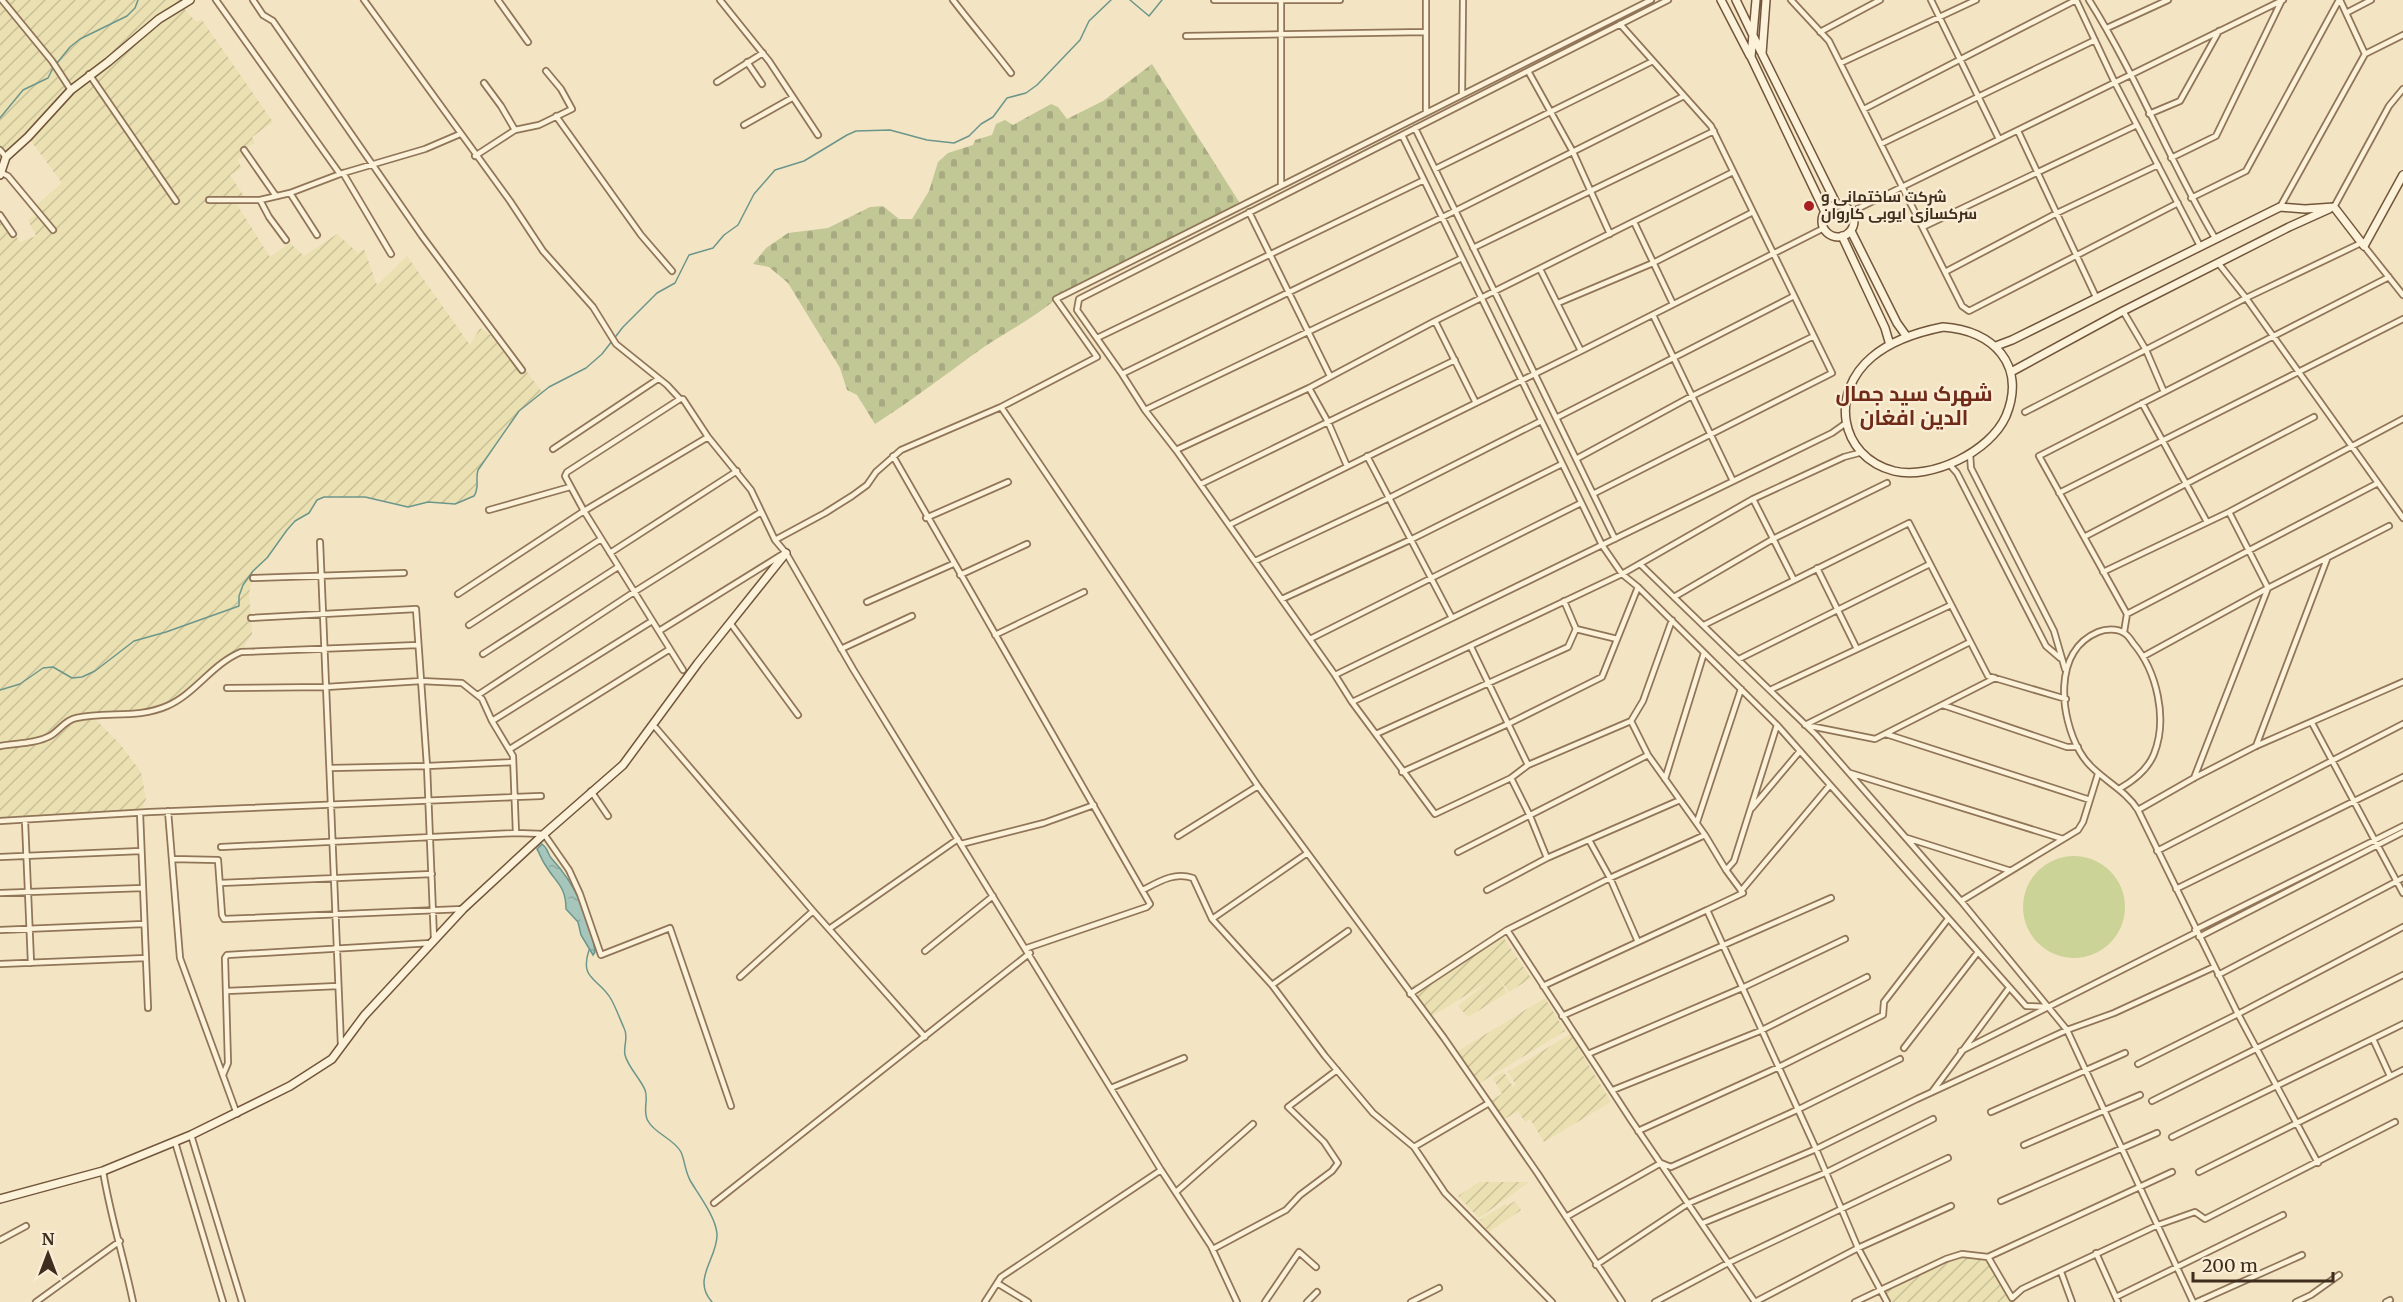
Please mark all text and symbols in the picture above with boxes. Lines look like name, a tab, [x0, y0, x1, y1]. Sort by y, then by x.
place label: شرکت ساختمانی و سرکسازی ایوبی کاروان	[1821, 187, 1977, 223]
marker: شرکت ساختمانی و سرکسازی ایوبی کاروان	[1802, 199, 1816, 213]
district label: شهرک سید جمال الدین افغان	[1835, 380, 1993, 431]
north arrow	[18, 1224, 78, 1284]
text: N	[42, 1229, 55, 1249]
scale bar	[2193, 1245, 2332, 1283]
text: 200 m	[2202, 1254, 2258, 1277]

